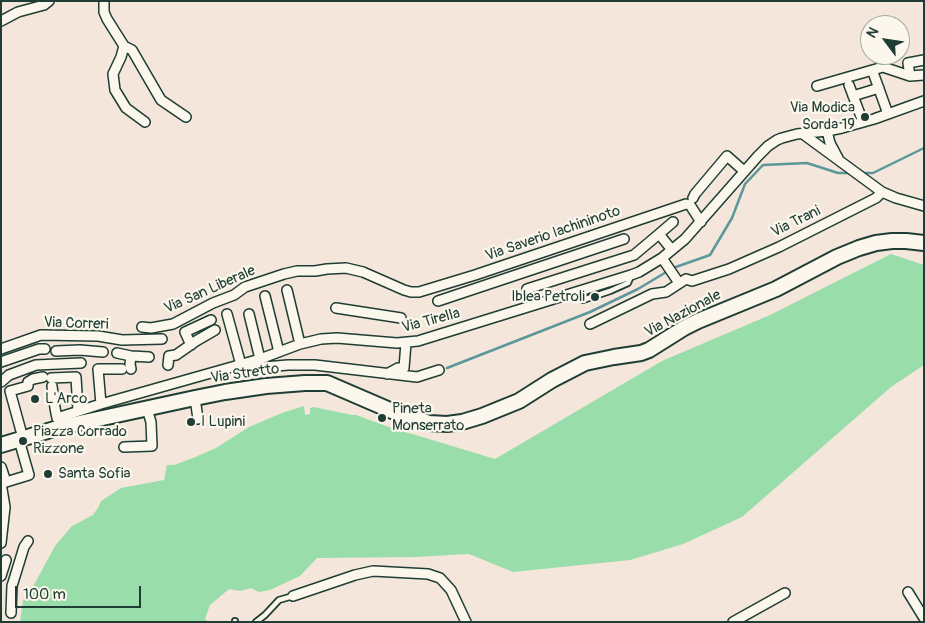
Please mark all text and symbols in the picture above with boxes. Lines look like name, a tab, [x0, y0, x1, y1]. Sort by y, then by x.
north arrow	[860, 15, 910, 65]
text: N	[863, 24, 882, 41]
place label: Via Modica Sorda 19	[790, 99, 855, 134]
marker: Via Modica Sorda 19	[859, 111, 871, 123]
street label: Via Saverio Iachininoto	[483, 202, 623, 266]
street label: Via Trani	[768, 202, 824, 242]
street label: Via San Liberale	[162, 262, 258, 318]
street label: Via Nazionale	[642, 286, 724, 342]
place label: Iblea Petroli	[511, 288, 585, 306]
marker: Iblea Petroli	[589, 291, 601, 303]
street label: Via Tirella	[400, 305, 462, 337]
street label: Via Correri	[43, 314, 109, 334]
street label: Via Stretto	[209, 360, 281, 388]
place label: L'Arco	[45, 390, 87, 408]
marker: L'Arco	[29, 393, 41, 405]
place label: Pineta Monserrato	[392, 400, 464, 435]
marker: Pineta Monserrato	[376, 412, 388, 424]
place label: I Lupini	[201, 413, 245, 431]
marker: I Lupini	[185, 416, 197, 428]
place label: Piazza Corrado Rizzone	[33, 423, 127, 458]
marker: Piazza Corrado Rizzone	[17, 435, 29, 447]
place label: Santa Sofia	[58, 465, 130, 483]
marker: Santa Sofia	[42, 468, 54, 480]
scale bar	[18, 576, 144, 608]
text: 100 m	[23, 585, 66, 604]

